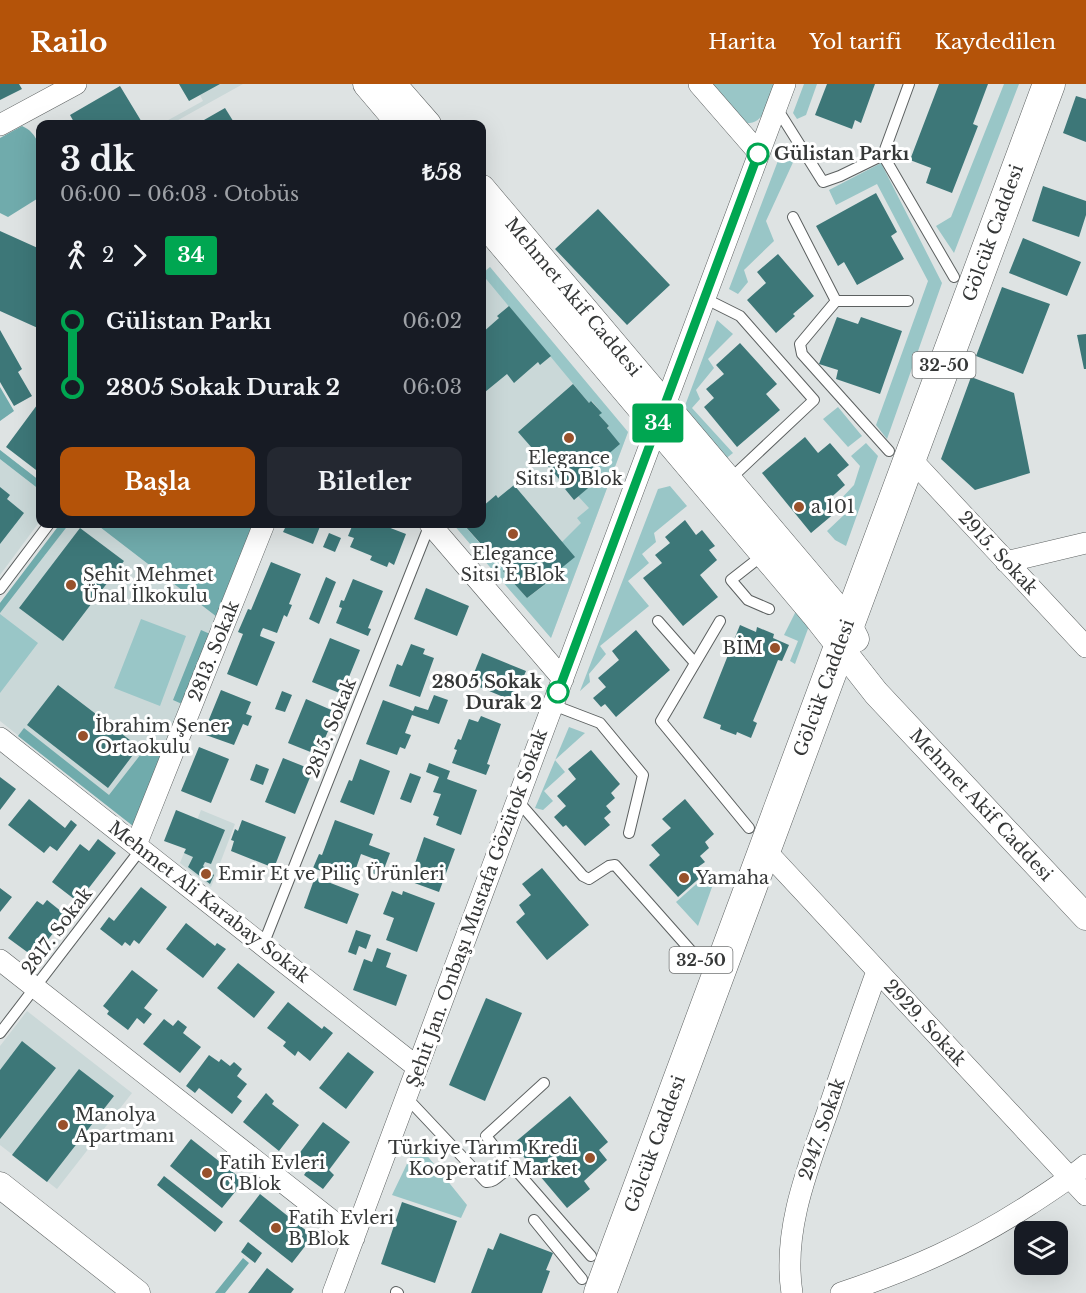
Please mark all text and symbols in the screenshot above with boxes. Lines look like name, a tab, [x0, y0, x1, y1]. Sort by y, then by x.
text: Railo	[30, 25, 107, 60]
text: Harita	[708, 29, 776, 55]
text: Yol tarifi	[809, 29, 902, 55]
text: Kaydedilen	[935, 29, 1056, 55]
text: 3 dk	[60, 139, 135, 180]
marker: Gülistan Parkı	[747, 143, 769, 165]
place label: Gülistan Parkı	[774, 143, 910, 165]
text: ₺58	[422, 159, 462, 186]
street label: Gölcük Caddesi	[958, 161, 1028, 305]
text: 06:00 – 06:03 · Otobüs	[60, 182, 299, 206]
street label: Mehmet Akif Caddesi	[500, 213, 646, 381]
icon: walk	[60, 239, 93, 272]
icon: forward	[123, 239, 156, 272]
text: 34	[177, 242, 205, 268]
text: 2	[102, 243, 114, 267]
text: Gülistan Parkı	[106, 308, 271, 335]
text: 06:02	[403, 309, 462, 333]
road number: 32-50	[912, 352, 976, 378]
text: 2805 Sokak Durak 2	[106, 374, 340, 401]
text: 06:03	[403, 375, 462, 399]
line badge: 34	[631, 404, 685, 442]
text: 34	[644, 410, 672, 436]
marker: Elegance Sitsi D Blok	[562, 431, 576, 445]
button: Başla	[60, 447, 255, 516]
button: Biletler	[267, 447, 462, 516]
place label: Elegance Sitsi D Blok	[515, 447, 623, 490]
place label: a 101	[811, 496, 855, 518]
marker: a 101	[792, 500, 806, 514]
street label: 2915. Sokak	[954, 507, 1042, 599]
marker: Elegance Sitsi E Blok	[506, 527, 520, 541]
place label: Elegance Sitsi E Blok	[461, 543, 565, 586]
place label: Şehit Mehmet Ünal İlkokulu	[83, 564, 214, 607]
marker: Şehit Mehmet Ünal İlkokulu	[64, 578, 78, 592]
street label: 2813. Sokak	[184, 597, 244, 705]
street label: Gölcük Caddesi	[789, 616, 859, 760]
place label: BİM	[722, 636, 763, 659]
marker: BİM	[768, 641, 782, 655]
place label: 2805 Sokak Durak 2	[432, 671, 543, 714]
street label: 2815. Sokak	[301, 675, 361, 781]
marker: 2805 Sokak Durak 2	[547, 681, 569, 703]
place label: İbrahim Şener Ortaokulu	[95, 714, 229, 758]
street label: Mehmet Akif Caddesi	[905, 724, 1057, 886]
street label: Şehit Jan. Onbaşı Mustafa Gözütok Sokak	[402, 726, 552, 1090]
marker: İbrahim Şener Ortaokulu	[76, 729, 90, 743]
street label: Mehmet Ali Karabay Sokak	[104, 817, 314, 987]
place label: Emir Et ve Piliç Ürünleri	[218, 862, 445, 885]
marker: Emir Et ve Piliç Ürünleri	[199, 867, 213, 881]
place label: Yamaha	[695, 867, 769, 889]
marker: Yamaha	[677, 871, 691, 885]
street label: 2817. Sokak	[17, 883, 97, 979]
road number: 32-50	[670, 947, 732, 973]
street label: 2929. Sokak	[879, 975, 971, 1071]
street label: Gölcük Caddesi	[620, 1072, 690, 1216]
street label: 2947. Sokak	[794, 1075, 850, 1183]
place label: Manolya Apartmanı	[74, 1104, 174, 1147]
marker: Manolya Apartmanı	[56, 1118, 70, 1132]
place label: Türkiye Tarım Kredi Kooperatif Market	[388, 1137, 578, 1180]
marker: Türkiye Tarım Kredi Kooperatif Market	[583, 1151, 597, 1165]
place label: Fatih Evleri C Blok	[219, 1152, 325, 1195]
marker: Fatih Evleri C Blok	[200, 1166, 214, 1180]
place label: Fatih Evleri B Blok	[288, 1207, 394, 1250]
marker: Fatih Evleri B Blok	[269, 1221, 283, 1235]
map controls	[1014, 1221, 1068, 1275]
button: layers	[1014, 1221, 1068, 1275]

